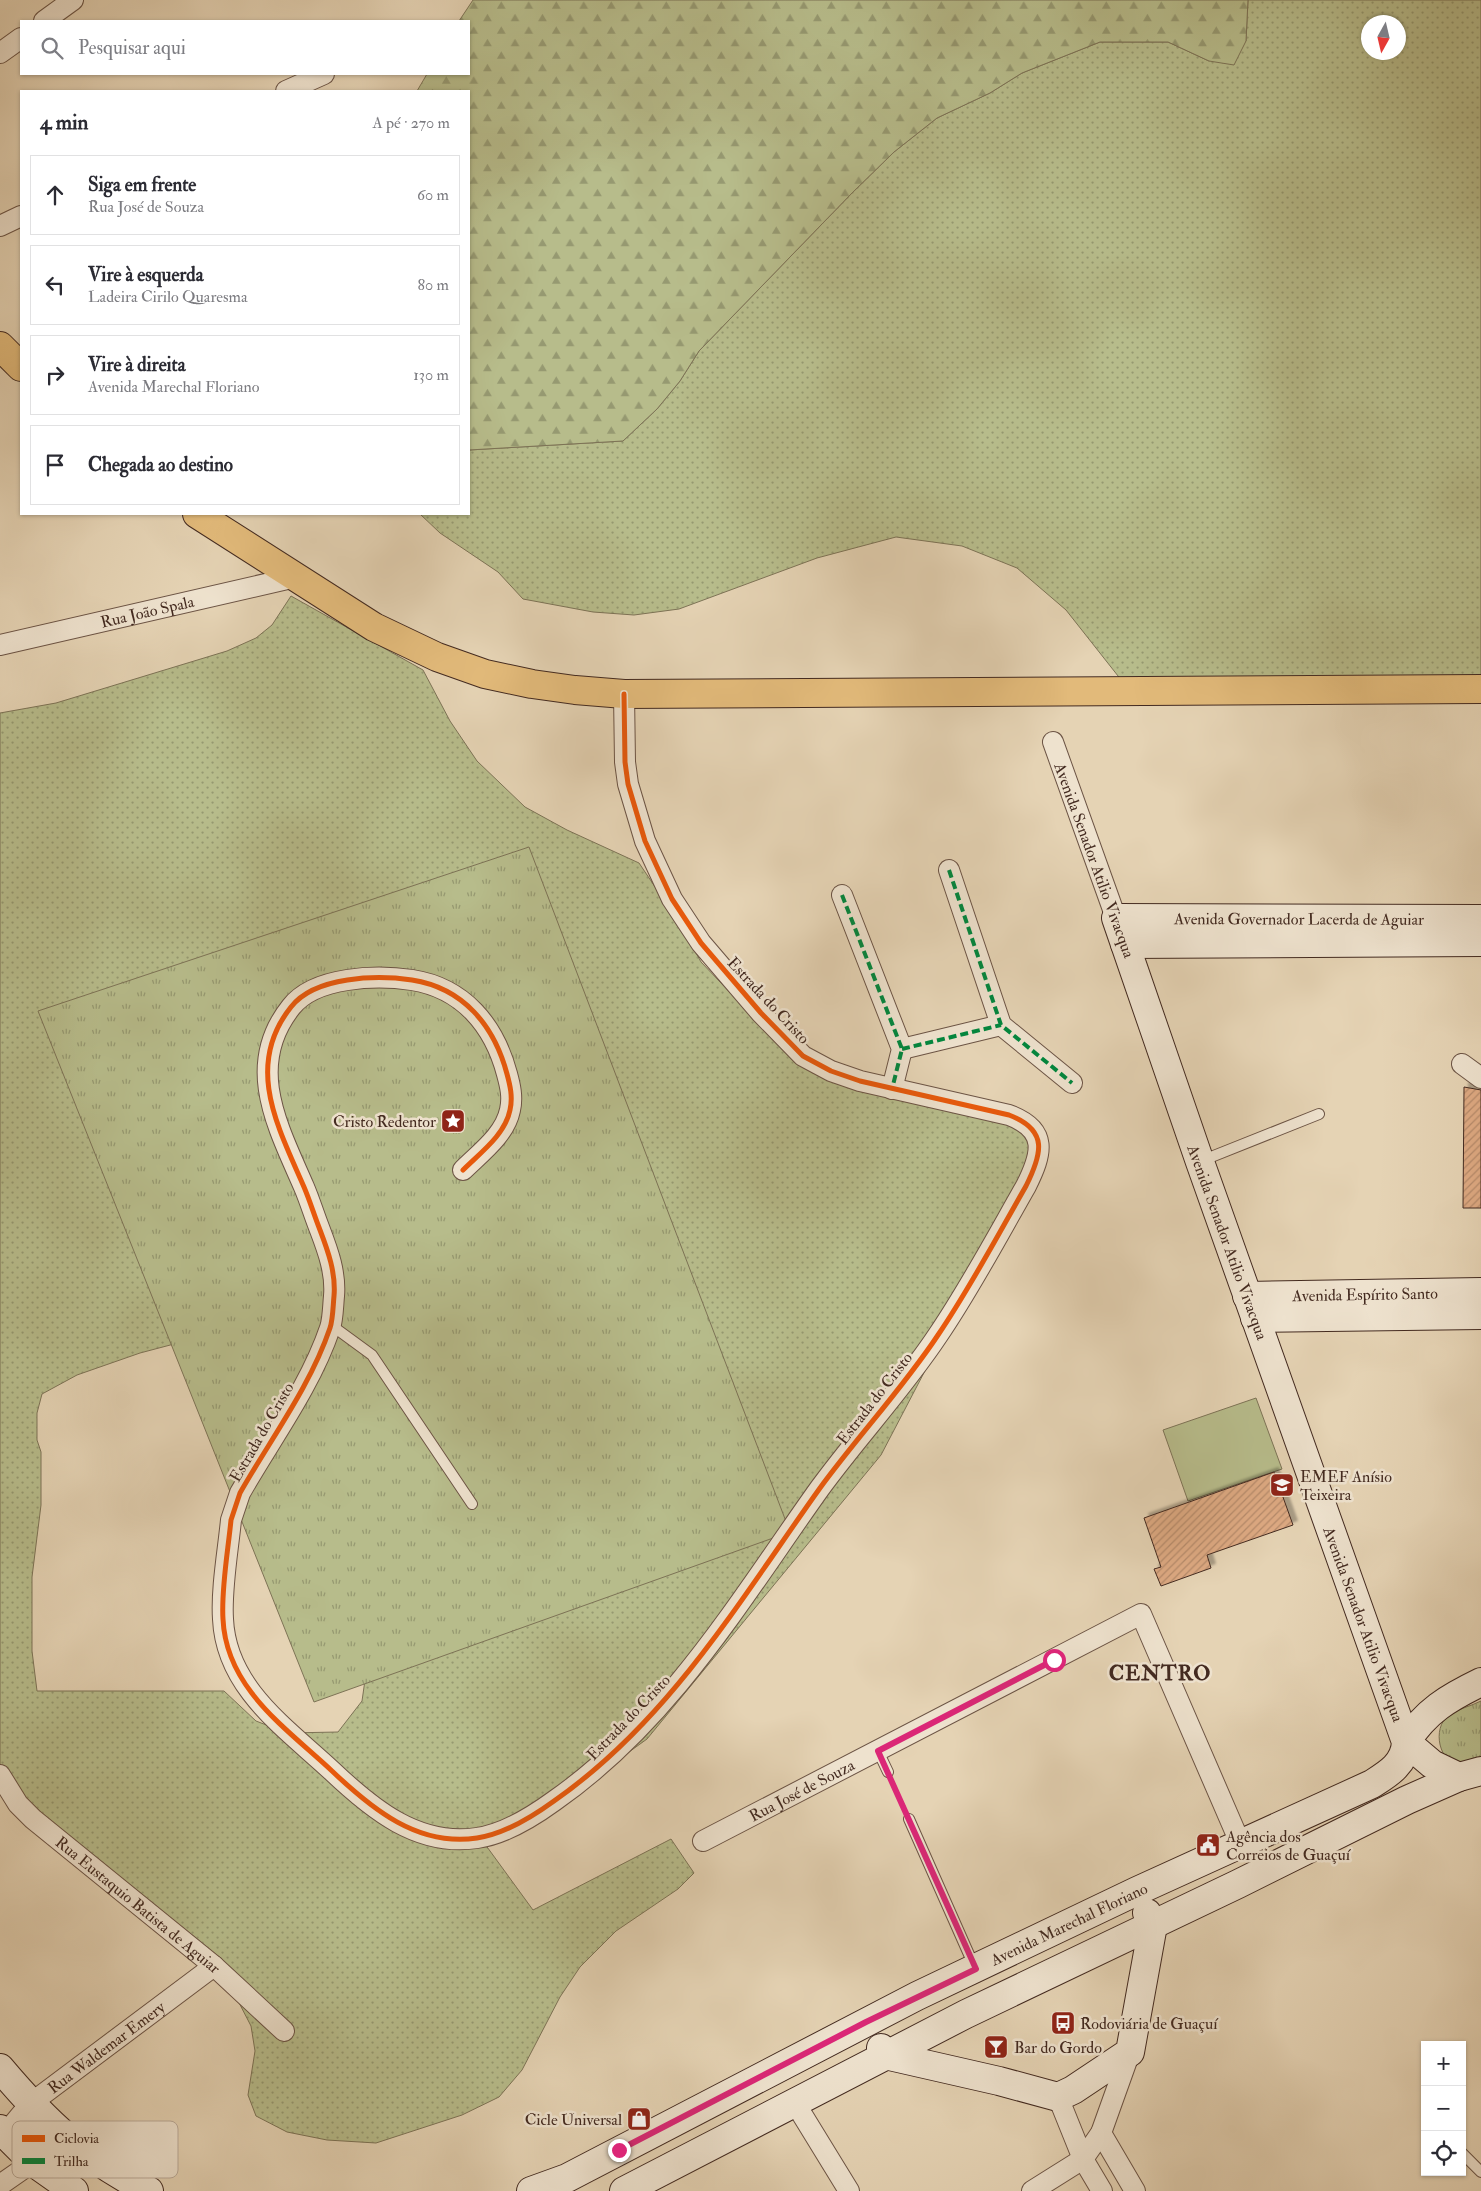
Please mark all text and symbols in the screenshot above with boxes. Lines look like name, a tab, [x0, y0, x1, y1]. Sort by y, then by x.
north arrow	[1361, 15, 1406, 60]
search box	[20, 20, 470, 75]
icon: search	[38, 34, 66, 62]
text: Pesquisar aqui	[78, 36, 186, 60]
text: 4 min	[40, 109, 88, 136]
text: A pé · 270 m	[372, 113, 450, 133]
text: Siga em frente	[88, 173, 196, 197]
icon: ahead	[41, 181, 69, 209]
text: 60 m	[417, 185, 449, 205]
text: Rua José de Souza	[88, 197, 204, 217]
text: Vire à esquerda	[88, 263, 203, 287]
icon: left	[41, 271, 69, 299]
text: 80 m	[418, 275, 449, 295]
text: Ladeira Cirilo Quaresma	[88, 287, 248, 307]
text: Vire à direita	[88, 353, 185, 377]
icon: right	[41, 361, 69, 389]
text: 130 m	[413, 365, 449, 385]
text: Avenida Marechal Floriano	[88, 377, 259, 397]
icon: arrive	[41, 451, 69, 479]
text: Chegada ao destino	[88, 453, 233, 477]
street label: Rua João Spala	[99, 592, 197, 633]
street label: Avenida Senador Atilio Vivacqua	[1049, 759, 1139, 961]
street label: Avenida Governador Lacerda de Aguiar	[1173, 909, 1424, 930]
street label: Estrada do Cristo	[723, 953, 814, 1049]
place icon: Cristo Redentor	[440, 1108, 466, 1134]
place label: Cristo Redentor	[333, 1112, 436, 1132]
street label: Avenida Senador Atilio Vivacqua	[1182, 1141, 1272, 1343]
street label: Avenida Espírito Santo	[1291, 1284, 1438, 1306]
street label: Estrada do Cristo	[833, 1348, 917, 1449]
street label: Estrada do Cristo	[225, 1379, 299, 1486]
place label: EMEF Anísio Teixeira	[1300, 1467, 1392, 1505]
school or university icon: EMEF Anísio Teixeira	[1269, 1472, 1295, 1498]
street label: Avenida Senador Atilio Vivacqua	[1318, 1523, 1408, 1725]
route start	[1043, 1649, 1066, 1672]
district label: CENTRO	[1109, 1660, 1211, 1687]
street label: Estrada do Cristo	[583, 1670, 675, 1765]
street label: Rua José de Souza	[746, 1755, 859, 1826]
place label: Agência dos Correios de Guaçuí	[1225, 1827, 1352, 1865]
street label: Rua Eustaquio Batista de Aguiar	[51, 1832, 224, 1978]
public building icon: Agência dos Correios de Guaçuí	[1195, 1832, 1221, 1858]
street label: Avenida Marechal Floriano	[987, 1878, 1151, 1971]
street label: Rua Waldemar Emery	[44, 1997, 170, 2098]
bus stop icon: Rodoviária de Guaçuí	[1050, 2010, 1076, 2036]
place label: Rodoviária de Guaçuí	[1080, 2014, 1219, 2034]
bar icon: Bar do Gordo	[983, 2034, 1009, 2060]
place label: Bar do Gordo	[1014, 2038, 1102, 2058]
map controls	[1421, 2041, 1466, 2176]
button: +	[1421, 2041, 1466, 2086]
button: −	[1421, 2086, 1466, 2131]
shop icon: Cicle Universal	[626, 2106, 652, 2132]
place label: Cicle Universal	[525, 2110, 622, 2130]
legend	[12, 2121, 178, 2178]
text: Ciclovia	[54, 2130, 99, 2147]
button: locate	[1421, 2131, 1466, 2176]
route end	[608, 2139, 631, 2162]
text: Trilha	[54, 2153, 89, 2170]

